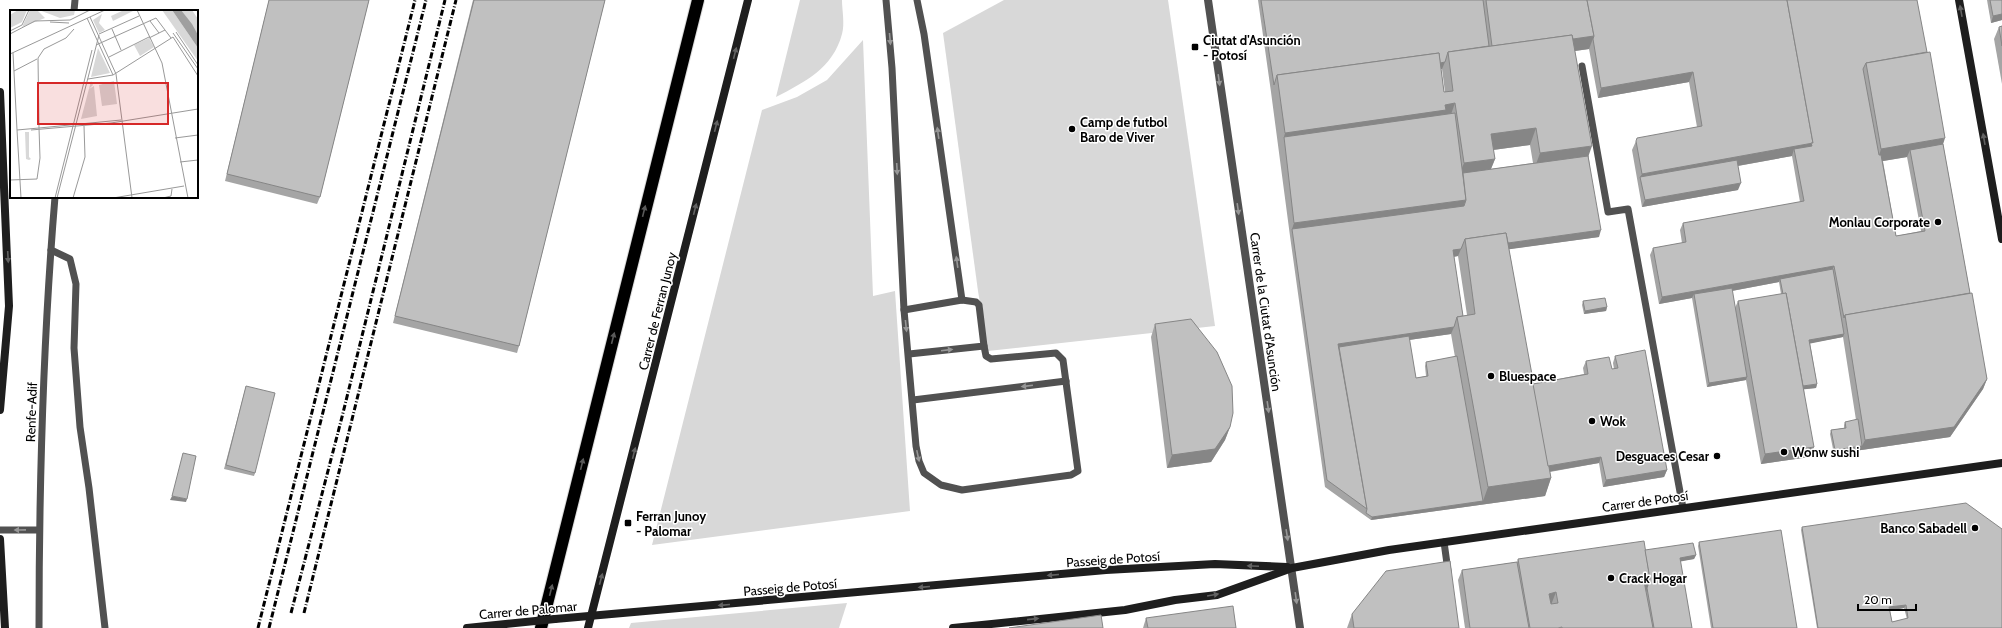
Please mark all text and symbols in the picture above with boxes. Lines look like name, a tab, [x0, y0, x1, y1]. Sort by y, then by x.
one-way arrow	[1958, 5, 1964, 18]
inset map	[10, 10, 198, 198]
place label: Ciutat d'Asunción - Potosí	[1203, 32, 1301, 63]
one-way arrow	[887, 33, 893, 45]
marker: Ciutat d'Asunción - Potosí	[1190, 42, 1200, 52]
one-way arrow	[732, 47, 738, 59]
one-way arrow	[1216, 74, 1222, 86]
place label: Camp de futbol Baro de Viver	[1080, 114, 1168, 145]
one-way arrow	[713, 119, 719, 131]
marker: Camp de futbol Baro de Viver	[1067, 124, 1077, 134]
one-way arrow	[935, 127, 941, 139]
one-way arrow	[1981, 133, 1987, 145]
one-way arrow	[894, 163, 901, 175]
one-way arrow	[692, 203, 698, 215]
one-way arrow	[1235, 203, 1241, 215]
one-way arrow	[641, 205, 647, 218]
place label: Monlau Corporate	[1829, 214, 1930, 230]
marker: Monlau Corporate	[1933, 217, 1943, 227]
street label: Carrer de la Ciutat d'Asunción	[1247, 232, 1285, 392]
street label: Carrer de Ferran Junoy	[635, 250, 680, 372]
one-way arrow	[4, 251, 11, 263]
one-way arrow	[954, 256, 960, 268]
one-way arrow	[903, 320, 909, 332]
one-way arrow	[610, 331, 616, 344]
one-way arrow	[941, 346, 954, 353]
place label: Bluespace	[1499, 368, 1557, 384]
marker: Bluespace	[1486, 371, 1496, 381]
street label: Renfe-Adif	[22, 381, 40, 442]
one-way arrow	[1021, 383, 1033, 389]
one-way arrow	[1265, 401, 1271, 413]
place label: Wok	[1600, 413, 1626, 429]
marker: Wok	[1587, 416, 1597, 426]
place label: Wonw sushi	[1792, 444, 1859, 460]
one-way arrow	[631, 447, 637, 459]
marker: Wonw sushi	[1779, 447, 1789, 457]
place label: Desguaces Cesar	[1616, 448, 1710, 464]
one-way arrow	[915, 450, 921, 462]
marker: Desguaces Cesar	[1712, 451, 1722, 461]
one-way arrow	[579, 458, 585, 470]
street label: Carrer de Potosí	[1601, 487, 1689, 515]
place label: Ferran Junoy - Palomar	[636, 508, 706, 539]
marker: Ferran Junoy - Palomar	[623, 518, 633, 528]
place label: Banco Sabadell	[1880, 520, 1968, 536]
marker: Banco Sabadell	[1970, 523, 1980, 533]
one-way arrow	[13, 527, 26, 533]
one-way arrow	[1284, 529, 1290, 541]
street label: Passeig de Potosí	[1066, 548, 1161, 570]
one-way arrow	[1247, 562, 1259, 569]
place label: Crack Hogar	[1619, 570, 1687, 586]
one-way arrow	[1047, 572, 1059, 578]
one-way arrow	[598, 573, 604, 585]
marker: Crack Hogar	[1606, 573, 1616, 583]
street label: Passeig de Potosí	[743, 575, 838, 599]
one-way arrow	[918, 583, 930, 590]
one-way arrow	[548, 584, 554, 596]
scale bar	[1858, 586, 1916, 612]
one-way arrow	[1207, 591, 1220, 597]
one-way arrow	[1293, 592, 1299, 604]
text: 20 m	[1864, 592, 1892, 607]
street label: Carrer de Palomar	[478, 598, 578, 622]
one-way arrow	[718, 601, 730, 608]
one-way arrow	[1027, 616, 1039, 623]

